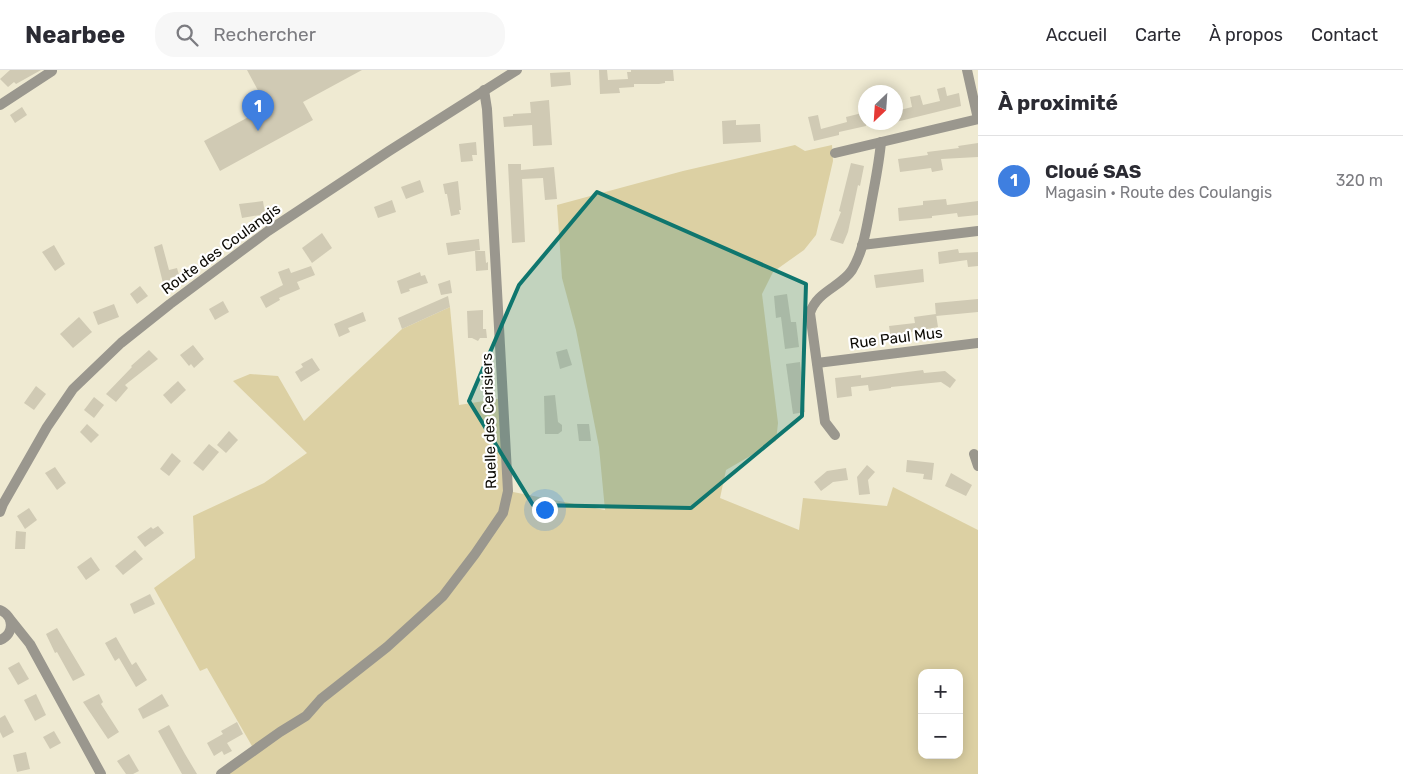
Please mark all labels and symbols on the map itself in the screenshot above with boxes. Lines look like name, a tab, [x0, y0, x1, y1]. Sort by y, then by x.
north arrow	[858, 85, 903, 130]
pin: 1	[242, 90, 274, 131]
street label: Route des Coulangis	[158, 200, 284, 298]
street label: Rue Paul Mus	[848, 323, 944, 353]
street label: Ruelle des Cerisiers	[478, 352, 500, 489]
your location	[532, 497, 558, 523]

